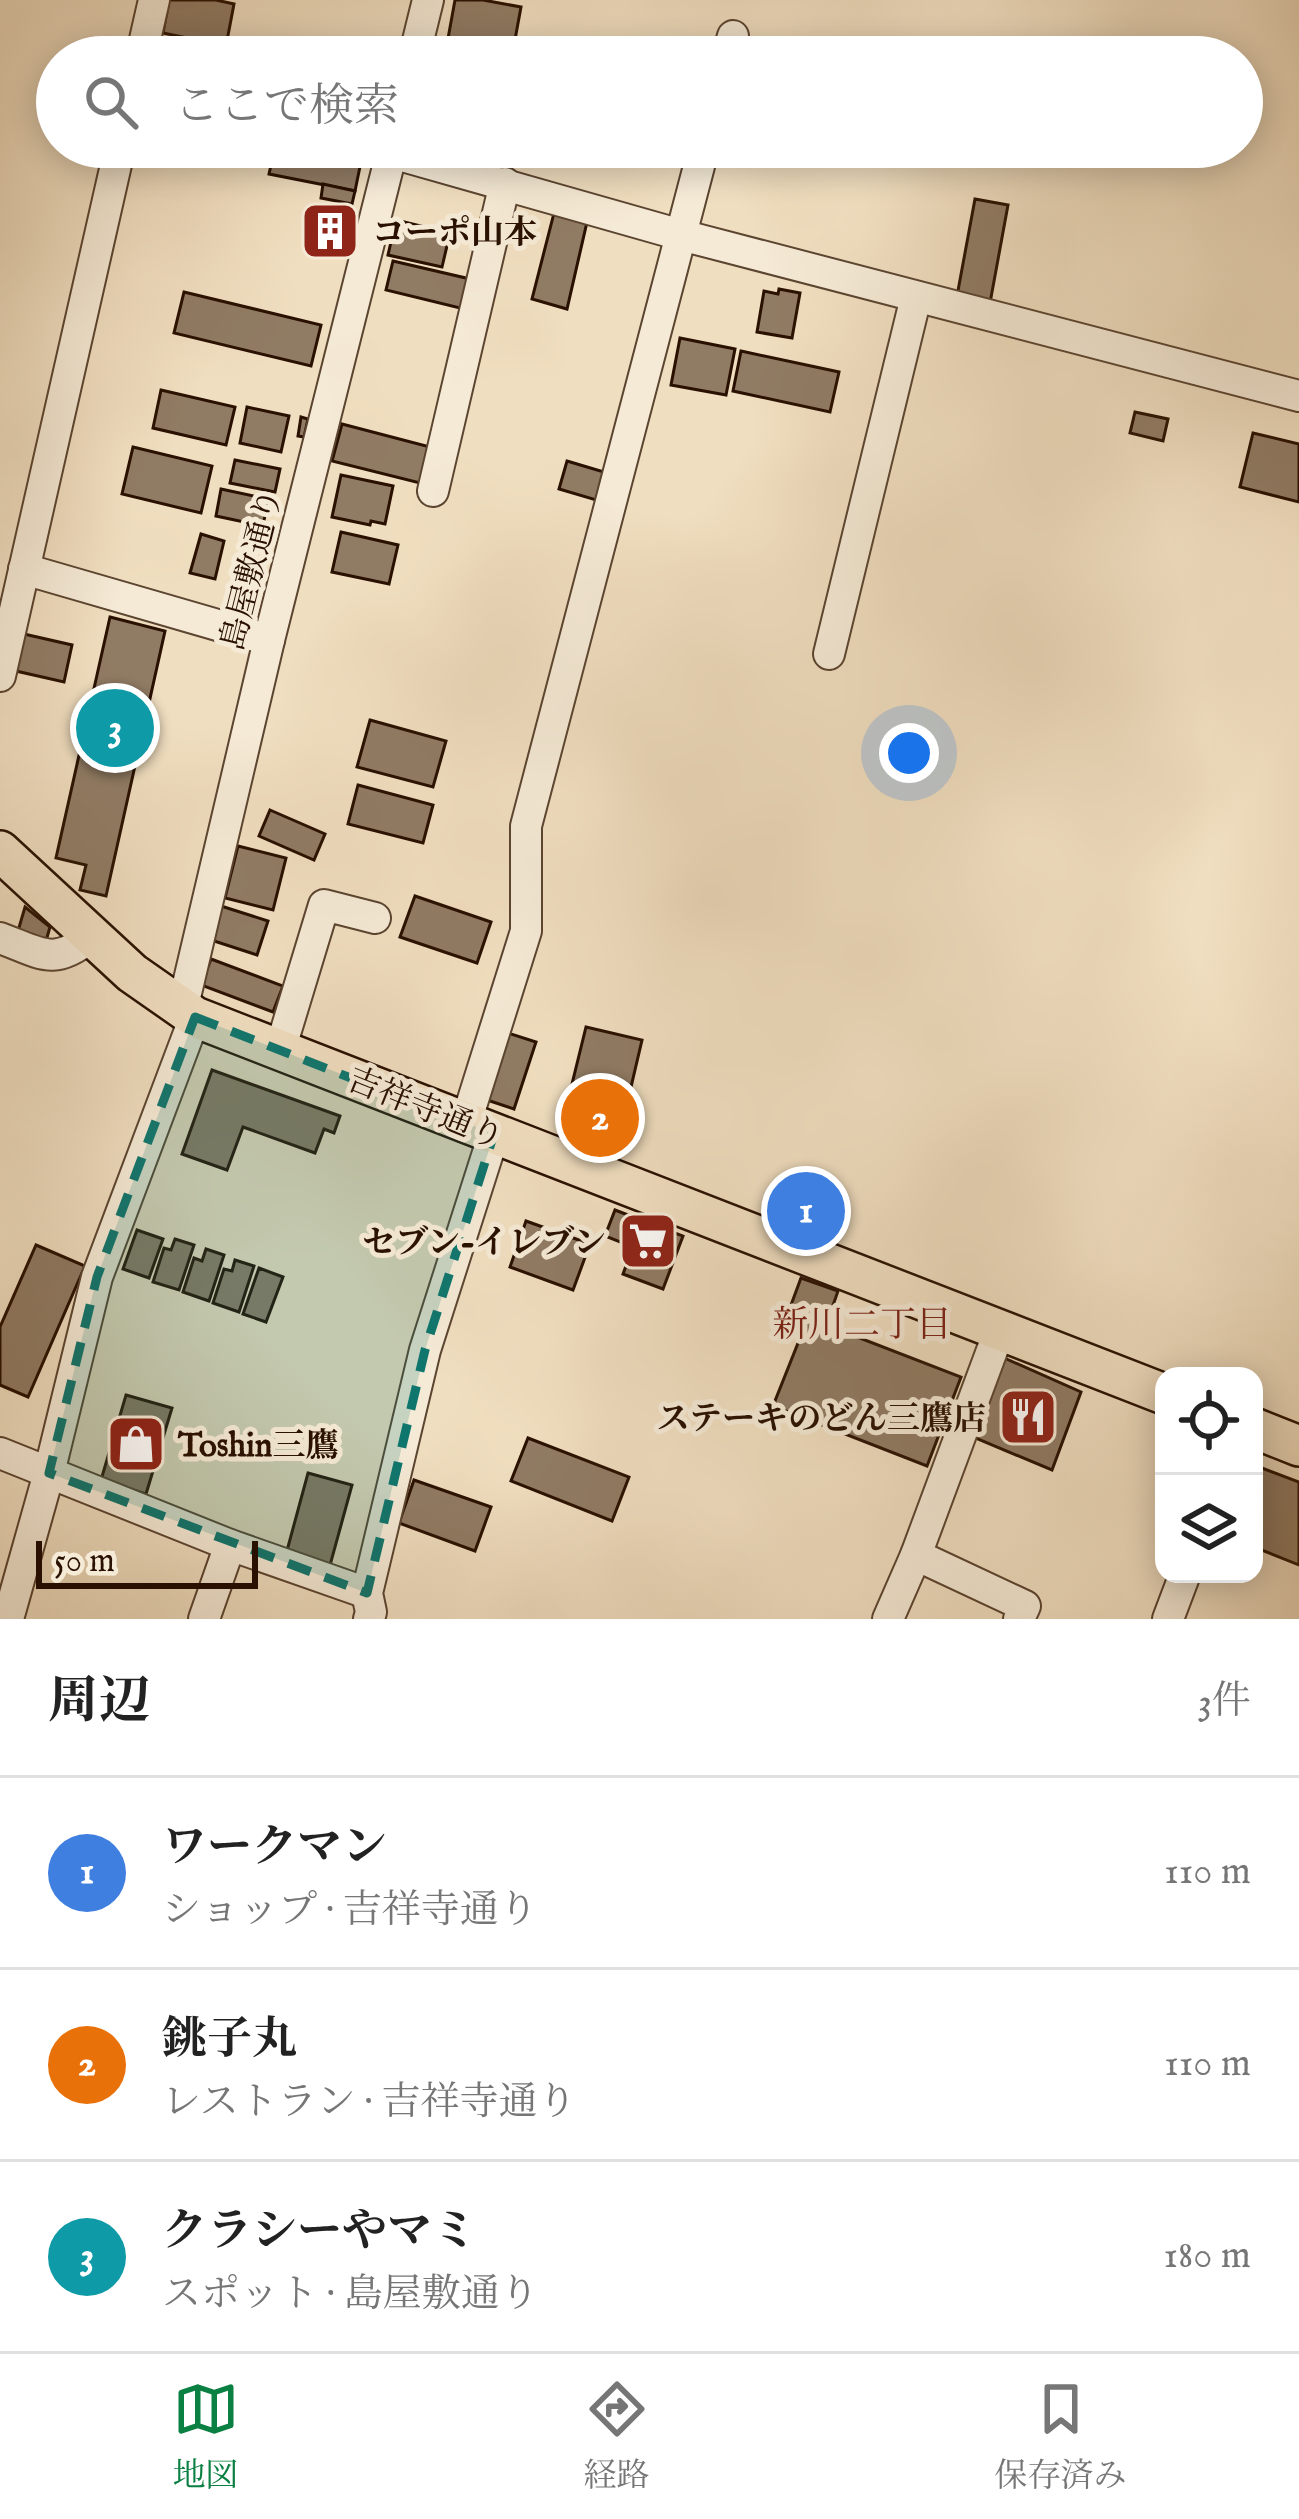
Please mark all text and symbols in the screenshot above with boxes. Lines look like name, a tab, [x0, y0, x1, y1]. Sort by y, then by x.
search box	[36, 36, 1263, 168]
icon: search	[78, 69, 144, 135]
text: ここで検索	[174, 79, 399, 136]
building icon: コーポ山本	[299, 200, 361, 262]
place label: コーポ山本	[372, 213, 537, 255]
street label: 島屋敷通り	[213, 485, 293, 655]
pin: 3	[76, 683, 154, 773]
your location	[879, 723, 939, 783]
street label: 吉祥寺通り	[341, 1059, 509, 1160]
pin: 2	[561, 1073, 639, 1163]
pin: 1	[767, 1166, 845, 1256]
supermarket icon: セブン-イレブン	[617, 1210, 679, 1272]
place label: セブン-イレブン	[362, 1223, 606, 1265]
district label: 新川二丁目	[772, 1303, 952, 1349]
map controls	[1155, 1367, 1263, 1583]
button: locate	[1155, 1367, 1263, 1475]
restaurant icon: ステーキのどん三鷹店	[997, 1386, 1059, 1448]
place label: ステーキのどん三鷹店	[657, 1399, 986, 1441]
shop icon: Toshin三鷹	[105, 1413, 167, 1475]
place label: Toshin三鷹	[177, 1426, 338, 1468]
button: layers	[1155, 1475, 1263, 1583]
scale bar	[36, 1535, 258, 1588]
text: 50 m	[54, 1541, 115, 1583]
text: 周辺	[48, 1671, 150, 1736]
text: 3件	[1197, 1678, 1251, 1727]
text: ワークマン	[162, 1820, 387, 1877]
text: 1	[80, 1848, 94, 1897]
text: 110 m	[1164, 1848, 1251, 1897]
text: ショップ · 吉祥寺通り	[162, 1887, 538, 1936]
text: 銚子丸	[162, 2012, 297, 2069]
text: 2	[78, 2040, 96, 2089]
text: 110 m	[1164, 2040, 1251, 2089]
text: レストラン · 吉祥寺通り	[162, 2079, 576, 2128]
text: クラシーやマミ	[162, 2204, 477, 2261]
text: 3	[80, 2232, 94, 2281]
text: 180 m	[1163, 2232, 1251, 2281]
text: スポット · 島屋敷通り	[162, 2271, 539, 2320]
tab: 地図	[173, 2376, 239, 2498]
tab: 経路	[584, 2376, 650, 2498]
tab: 保存済み	[995, 2376, 1127, 2498]

